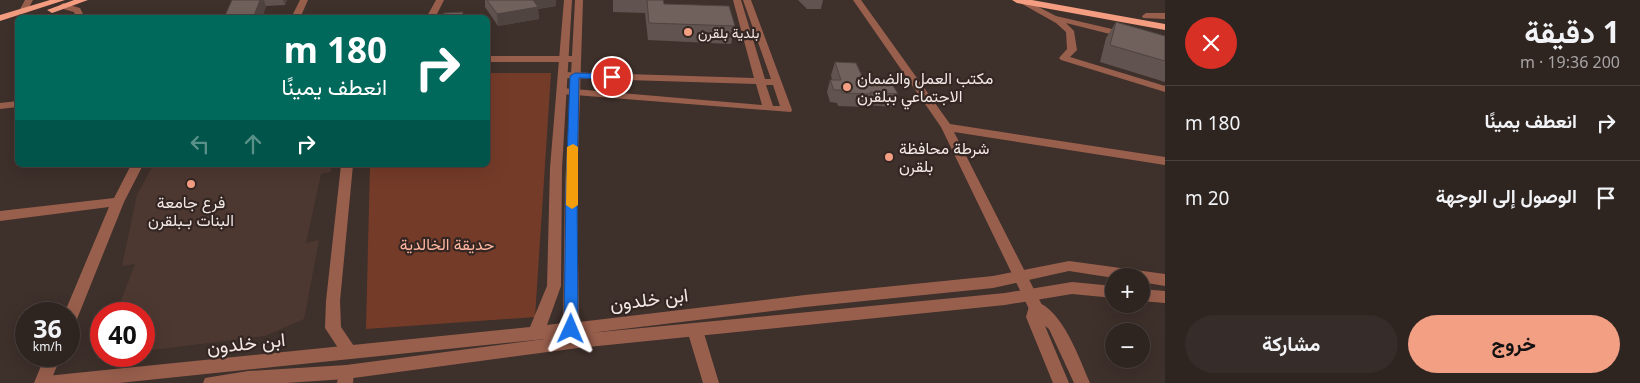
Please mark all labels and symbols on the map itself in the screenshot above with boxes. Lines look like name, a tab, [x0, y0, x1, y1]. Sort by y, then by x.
place label: بلدية بلقرن	[698, 23, 759, 42]
marker: بلدية بلقرن	[682, 26, 694, 38]
pin	[591, 56, 633, 98]
place label: مكتب العمل والضمان الاجتماعي ببلقرن	[857, 67, 993, 110]
marker: مكتب العمل والضمان الاجتماعي ببلقرن	[841, 81, 853, 93]
place label: شرطة محافظة بلقرن	[899, 137, 989, 177]
marker: شرطة محافظة بلقرن	[883, 151, 895, 163]
marker: فرع جامعة البنات بـبلقرن	[185, 178, 197, 190]
place label: فرع جامعة البنات بـبلقرن	[148, 191, 234, 231]
park label: حديقة الخالدية	[400, 233, 494, 255]
street label: ابن خلدون	[608, 281, 690, 317]
speed limit sign: 40	[90, 302, 155, 367]
position arrow	[544, 302, 596, 354]
street label: ابن خلدون	[205, 326, 287, 360]

